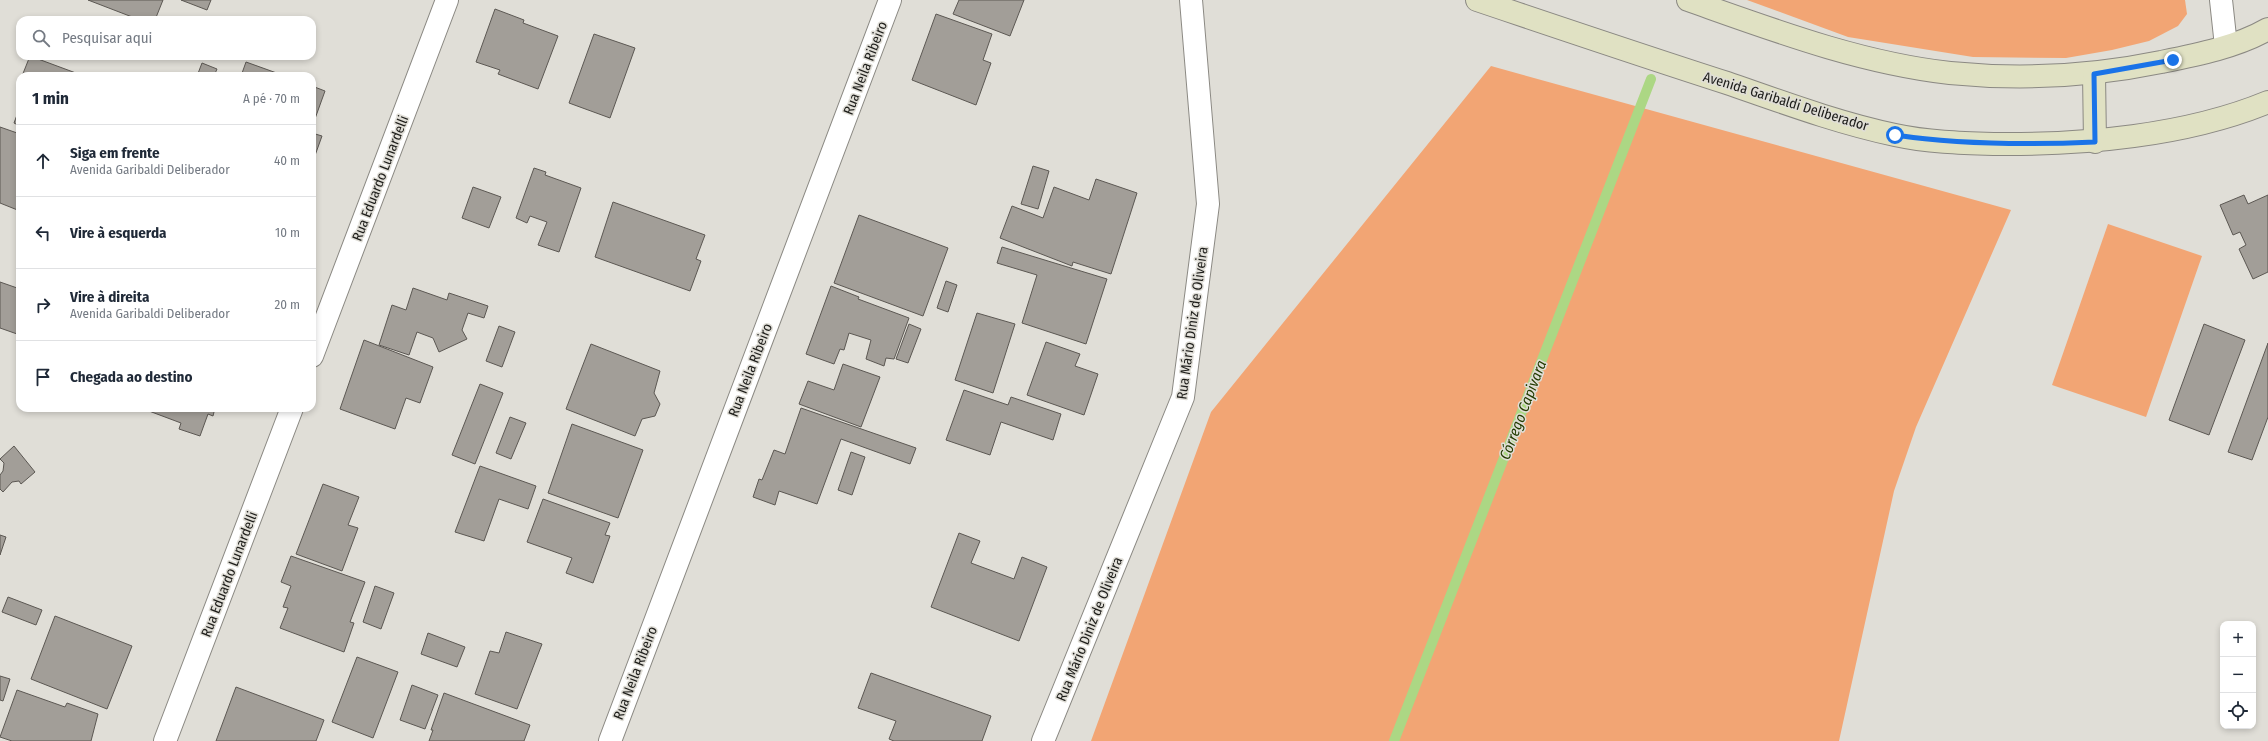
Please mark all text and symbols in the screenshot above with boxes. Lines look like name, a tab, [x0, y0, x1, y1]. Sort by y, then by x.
search box	[16, 16, 316, 60]
street label: Rua Neila Ribeiro	[840, 19, 891, 117]
icon: search	[30, 27, 52, 49]
text: Pesquisar aqui	[62, 29, 152, 47]
route end	[2164, 51, 2182, 69]
street label: Avenida Garibaldi Deliberador	[1701, 68, 1871, 135]
text: 1 min	[32, 88, 69, 109]
text: A pé · 70 m	[243, 91, 300, 106]
street label: Rua Eduardo Lunardelli	[349, 113, 412, 243]
route start	[1886, 126, 1904, 144]
text: Siga em frente	[70, 144, 160, 162]
icon: ahead	[32, 150, 54, 172]
text: 40 m	[274, 153, 300, 168]
text: Avenida Garibaldi Deliberador	[70, 162, 230, 177]
icon: left	[32, 222, 54, 244]
text: Vire à esquerda	[70, 224, 167, 242]
text: 10 m	[275, 225, 300, 240]
street label: Rua Mário Diniz de Oliveira	[1173, 245, 1212, 401]
text: Vire à direita	[70, 288, 149, 306]
icon: right	[32, 294, 54, 316]
text: 20 m	[274, 297, 300, 312]
text: Avenida Garibaldi Deliberador	[70, 306, 230, 321]
street label: Rua Neila Ribeiro	[725, 321, 776, 419]
water label: Córrego Capivara	[1496, 358, 1550, 462]
icon: arrive	[32, 366, 54, 388]
text: Chegada ao destino	[70, 368, 192, 386]
street label: Rua Eduardo Lunardelli	[198, 509, 261, 639]
street label: Rua Mário Diniz de Oliveira	[1053, 554, 1126, 704]
map controls	[2220, 621, 2256, 729]
button: +	[2220, 621, 2256, 657]
street label: Rua Neila Ribeiro	[610, 624, 661, 722]
button: −	[2220, 657, 2256, 693]
button: locate	[2220, 693, 2256, 729]

